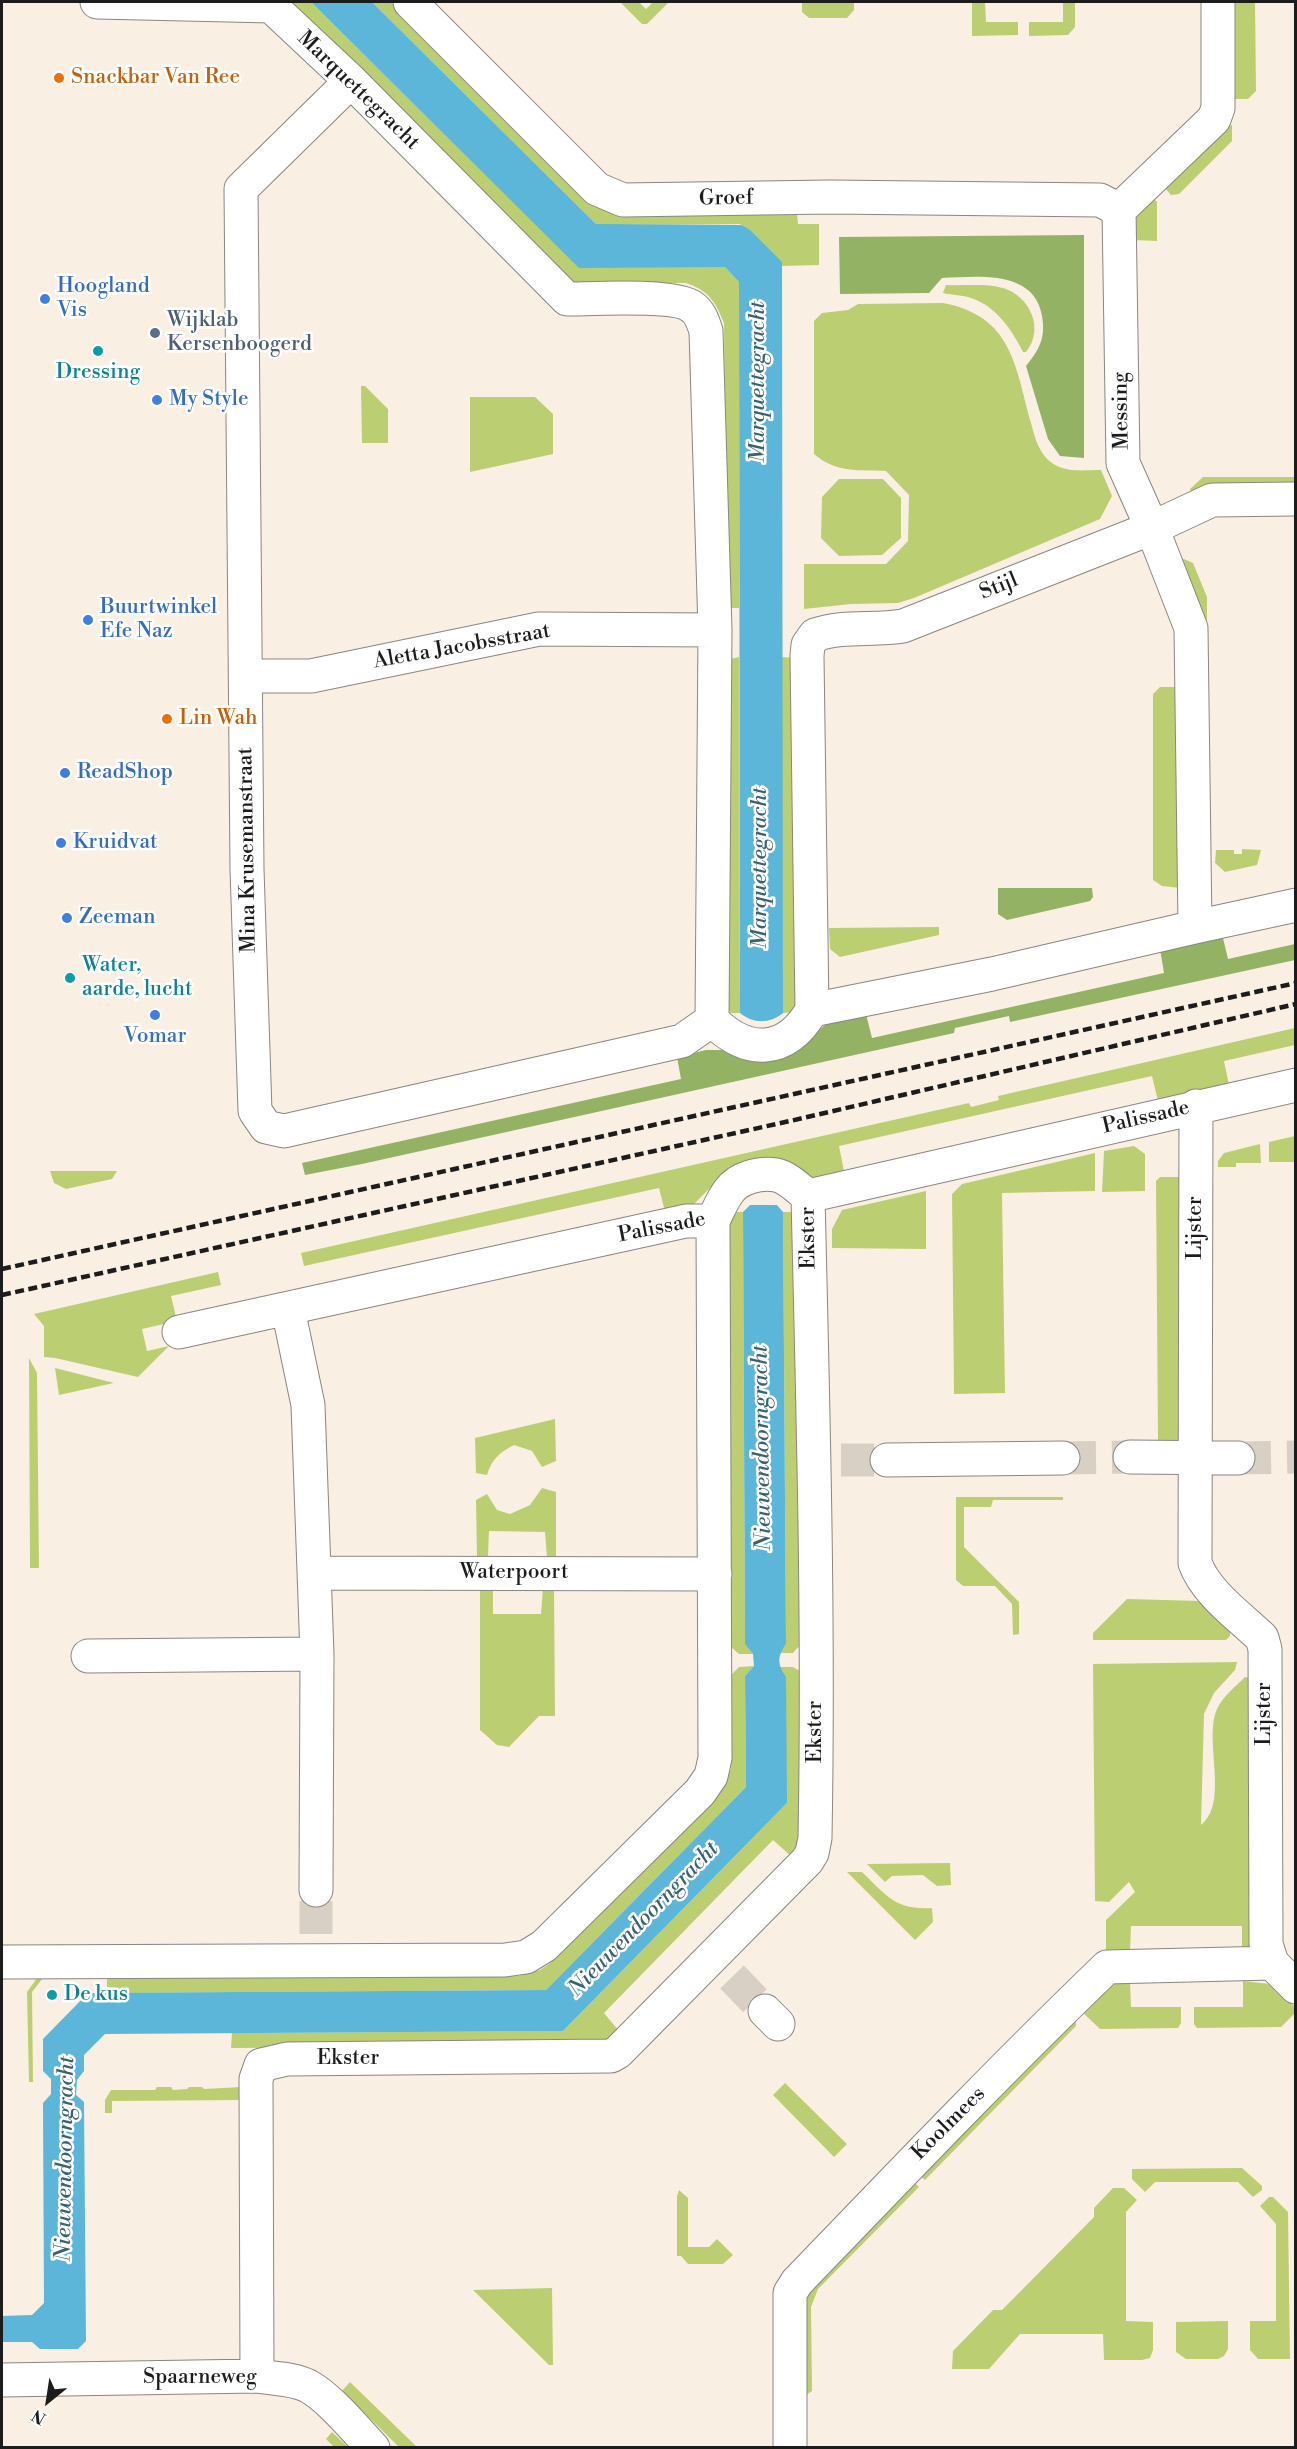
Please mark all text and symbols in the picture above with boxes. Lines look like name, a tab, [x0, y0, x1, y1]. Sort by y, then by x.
street label: Marquettegracht	[292, 26, 424, 156]
place label: Snackbar Van Ree	[71, 65, 240, 91]
marker: Snackbar Van Ree	[52, 71, 66, 85]
street label: Groef	[699, 186, 753, 212]
place label: Hoogland Vis	[57, 274, 150, 324]
marker: Hoogland Vis	[38, 292, 52, 306]
water label: Marquettegracht	[746, 301, 772, 463]
place label: Wijklab Kersenboogerd	[167, 308, 312, 358]
marker: Wijklab Kersenboogerd	[148, 326, 162, 340]
marker: Dressing	[91, 344, 105, 358]
place label: Dressing	[56, 360, 140, 386]
street label: Messing	[1109, 372, 1135, 450]
place label: My Style	[169, 387, 249, 413]
marker: My Style	[150, 393, 164, 407]
street label: Stijl	[976, 568, 1022, 606]
place label: Buurtwinkel Efe Naz	[100, 595, 217, 645]
marker: Buurtwinkel Efe Naz	[81, 613, 95, 627]
street label: Aletta Jacobsstraat	[372, 619, 552, 675]
place label: Lin Wah	[179, 706, 258, 732]
marker: Lin Wah	[160, 712, 174, 726]
street label: Mina Krusemanstraat	[234, 747, 262, 953]
place label: ReadShop	[77, 760, 173, 786]
marker: ReadShop	[58, 766, 72, 780]
water label: Marquettegracht	[748, 787, 774, 949]
place label: Kruidvat	[73, 830, 157, 856]
marker: Kruidvat	[54, 836, 68, 850]
place label: Zeeman	[79, 905, 155, 931]
marker: Zeeman	[60, 911, 74, 925]
place label: Water, aarde, lucht	[82, 953, 192, 1003]
marker: Water, aarde, lucht	[63, 971, 77, 985]
marker: Vomar	[148, 1008, 162, 1022]
place label: Vomar	[123, 1024, 187, 1050]
street label: Palissade	[1100, 1096, 1192, 1140]
street label: Lijster	[1183, 1196, 1209, 1260]
street label: Ekster	[796, 1206, 822, 1270]
street label: Palissade	[616, 1207, 708, 1249]
water label: Nieuwendoorngracht	[748, 1345, 778, 1551]
street label: Waterpoort	[460, 1560, 568, 1586]
street label: Lijster	[1252, 1682, 1278, 1746]
street label: Ekster	[803, 1701, 829, 1763]
water label: Nieuwendoorngracht	[563, 1837, 725, 2003]
place label: De kus	[64, 1982, 128, 2008]
marker: De kus	[45, 1988, 59, 2002]
street label: Ekster	[317, 2046, 379, 2072]
water label: Nieuwendoorngracht	[51, 2056, 81, 2262]
street label: Koolmees	[907, 2082, 991, 2166]
street label: Spaarneweg	[143, 2365, 257, 2391]
north arrow	[18, 2371, 78, 2431]
text: N	[29, 2405, 49, 2428]

